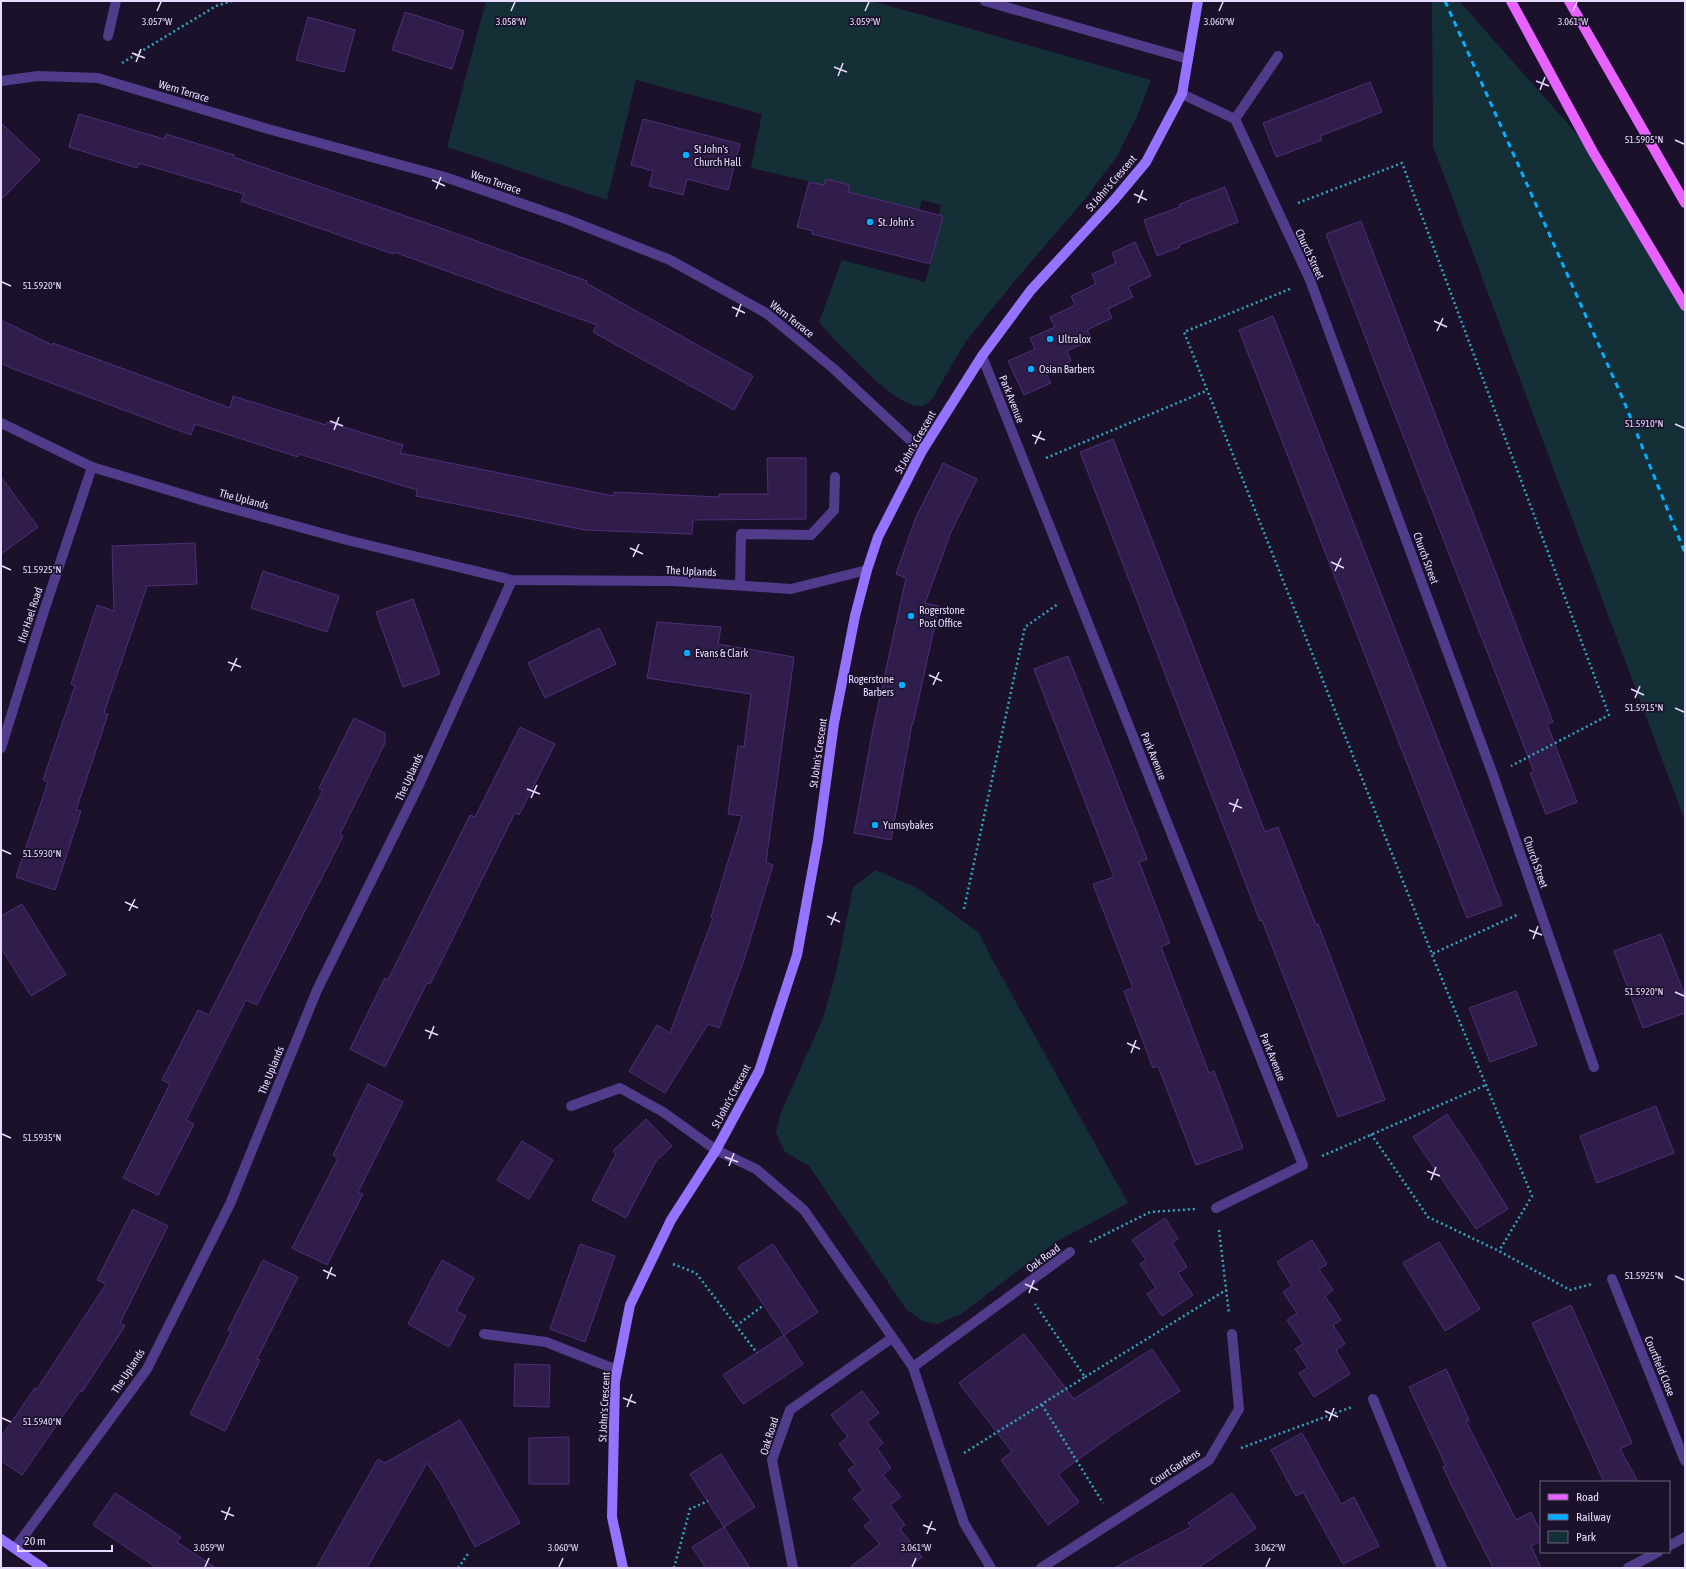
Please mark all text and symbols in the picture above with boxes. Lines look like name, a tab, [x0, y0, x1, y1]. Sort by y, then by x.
text: 3.057°W	[142, 16, 173, 27]
text: 3.058°W	[496, 16, 527, 27]
text: 3.059°W	[850, 16, 881, 27]
text: 3.060°W	[1204, 16, 1235, 27]
text: 3.061°W	[1558, 16, 1589, 27]
street label: Wern Terrace	[157, 78, 211, 104]
text: 51.5905°N	[1625, 134, 1663, 145]
place label: St John's Church Hall	[694, 143, 741, 168]
marker: St John's Church Hall	[681, 150, 691, 160]
street label: St John's Crescent	[1083, 153, 1139, 213]
street label: Wern Terrace	[469, 168, 523, 196]
place label: St. John's	[878, 216, 914, 228]
marker: St. John's	[865, 217, 875, 227]
street label: Church Street	[1293, 227, 1327, 281]
text: 51.5920°N	[23, 280, 61, 291]
street label: Wern Terrace	[768, 298, 816, 340]
place label: Ultralox	[1058, 333, 1092, 345]
marker: Ultralox	[1045, 334, 1055, 344]
place label: Osian Barbers	[1039, 363, 1095, 375]
marker: Osian Barbers	[1026, 364, 1036, 374]
street label: Park Avenue	[997, 373, 1027, 425]
street label: St John's Crescent	[892, 409, 938, 475]
text: 51.5910°N	[1625, 418, 1663, 429]
street label: The Uplands	[218, 487, 270, 511]
street label: Church Street	[1411, 531, 1441, 585]
text: 51.5925°N	[23, 564, 61, 575]
street label: The Uplands	[665, 564, 717, 578]
street label: Ifor Hael Road	[15, 586, 45, 644]
place label: Rogerstone Post Office	[919, 604, 965, 629]
marker: Rogerstone Post Office	[906, 611, 916, 621]
place label: Evans & Clark	[695, 647, 748, 659]
marker: Evans & Clark	[682, 648, 692, 658]
place label: Rogerstone Barbers	[848, 673, 894, 698]
marker: Rogerstone Barbers	[897, 680, 907, 690]
text: 51.5915°N	[1625, 702, 1663, 713]
street label: St John's Crescent	[807, 717, 829, 789]
street label: Park Avenue	[1139, 730, 1169, 782]
street label: The Uplands	[393, 751, 425, 802]
place label: Yumsybakes	[883, 819, 933, 831]
marker: Yumsybakes	[870, 820, 880, 830]
street label: Church Street	[1522, 835, 1550, 889]
text: 51.5930°N	[23, 848, 61, 859]
text: 51.5920°N	[1625, 986, 1663, 997]
street label: Park Avenue	[1258, 1031, 1288, 1083]
street label: The Uplands	[256, 1044, 286, 1096]
street label: St John's Crescent	[709, 1062, 753, 1130]
text: 51.5935°N	[23, 1132, 61, 1143]
street label: Oak Road	[1024, 1242, 1062, 1274]
text: 51.5925°N	[1625, 1270, 1663, 1281]
street label: Courtfield Close	[1643, 1334, 1677, 1398]
street label: The Uplands	[109, 1346, 147, 1395]
street label: St John's Crescent	[596, 1372, 612, 1442]
text: 51.5940°N	[23, 1416, 61, 1427]
street label: Oak Road	[758, 1416, 780, 1456]
street label: Court Gardens	[1148, 1446, 1202, 1488]
legend	[1540, 1481, 1670, 1553]
text: Road	[1576, 1490, 1599, 1504]
text: Railway	[1576, 1510, 1611, 1524]
scale bar	[18, 1527, 112, 1553]
text: Park	[1576, 1530, 1597, 1544]
text: 20 m	[24, 1534, 46, 1548]
text: 3.059°W	[194, 1542, 225, 1553]
text: 3.060°W	[548, 1542, 579, 1553]
text: 3.061°W	[901, 1542, 932, 1553]
text: 3.062°W	[1255, 1542, 1286, 1553]

